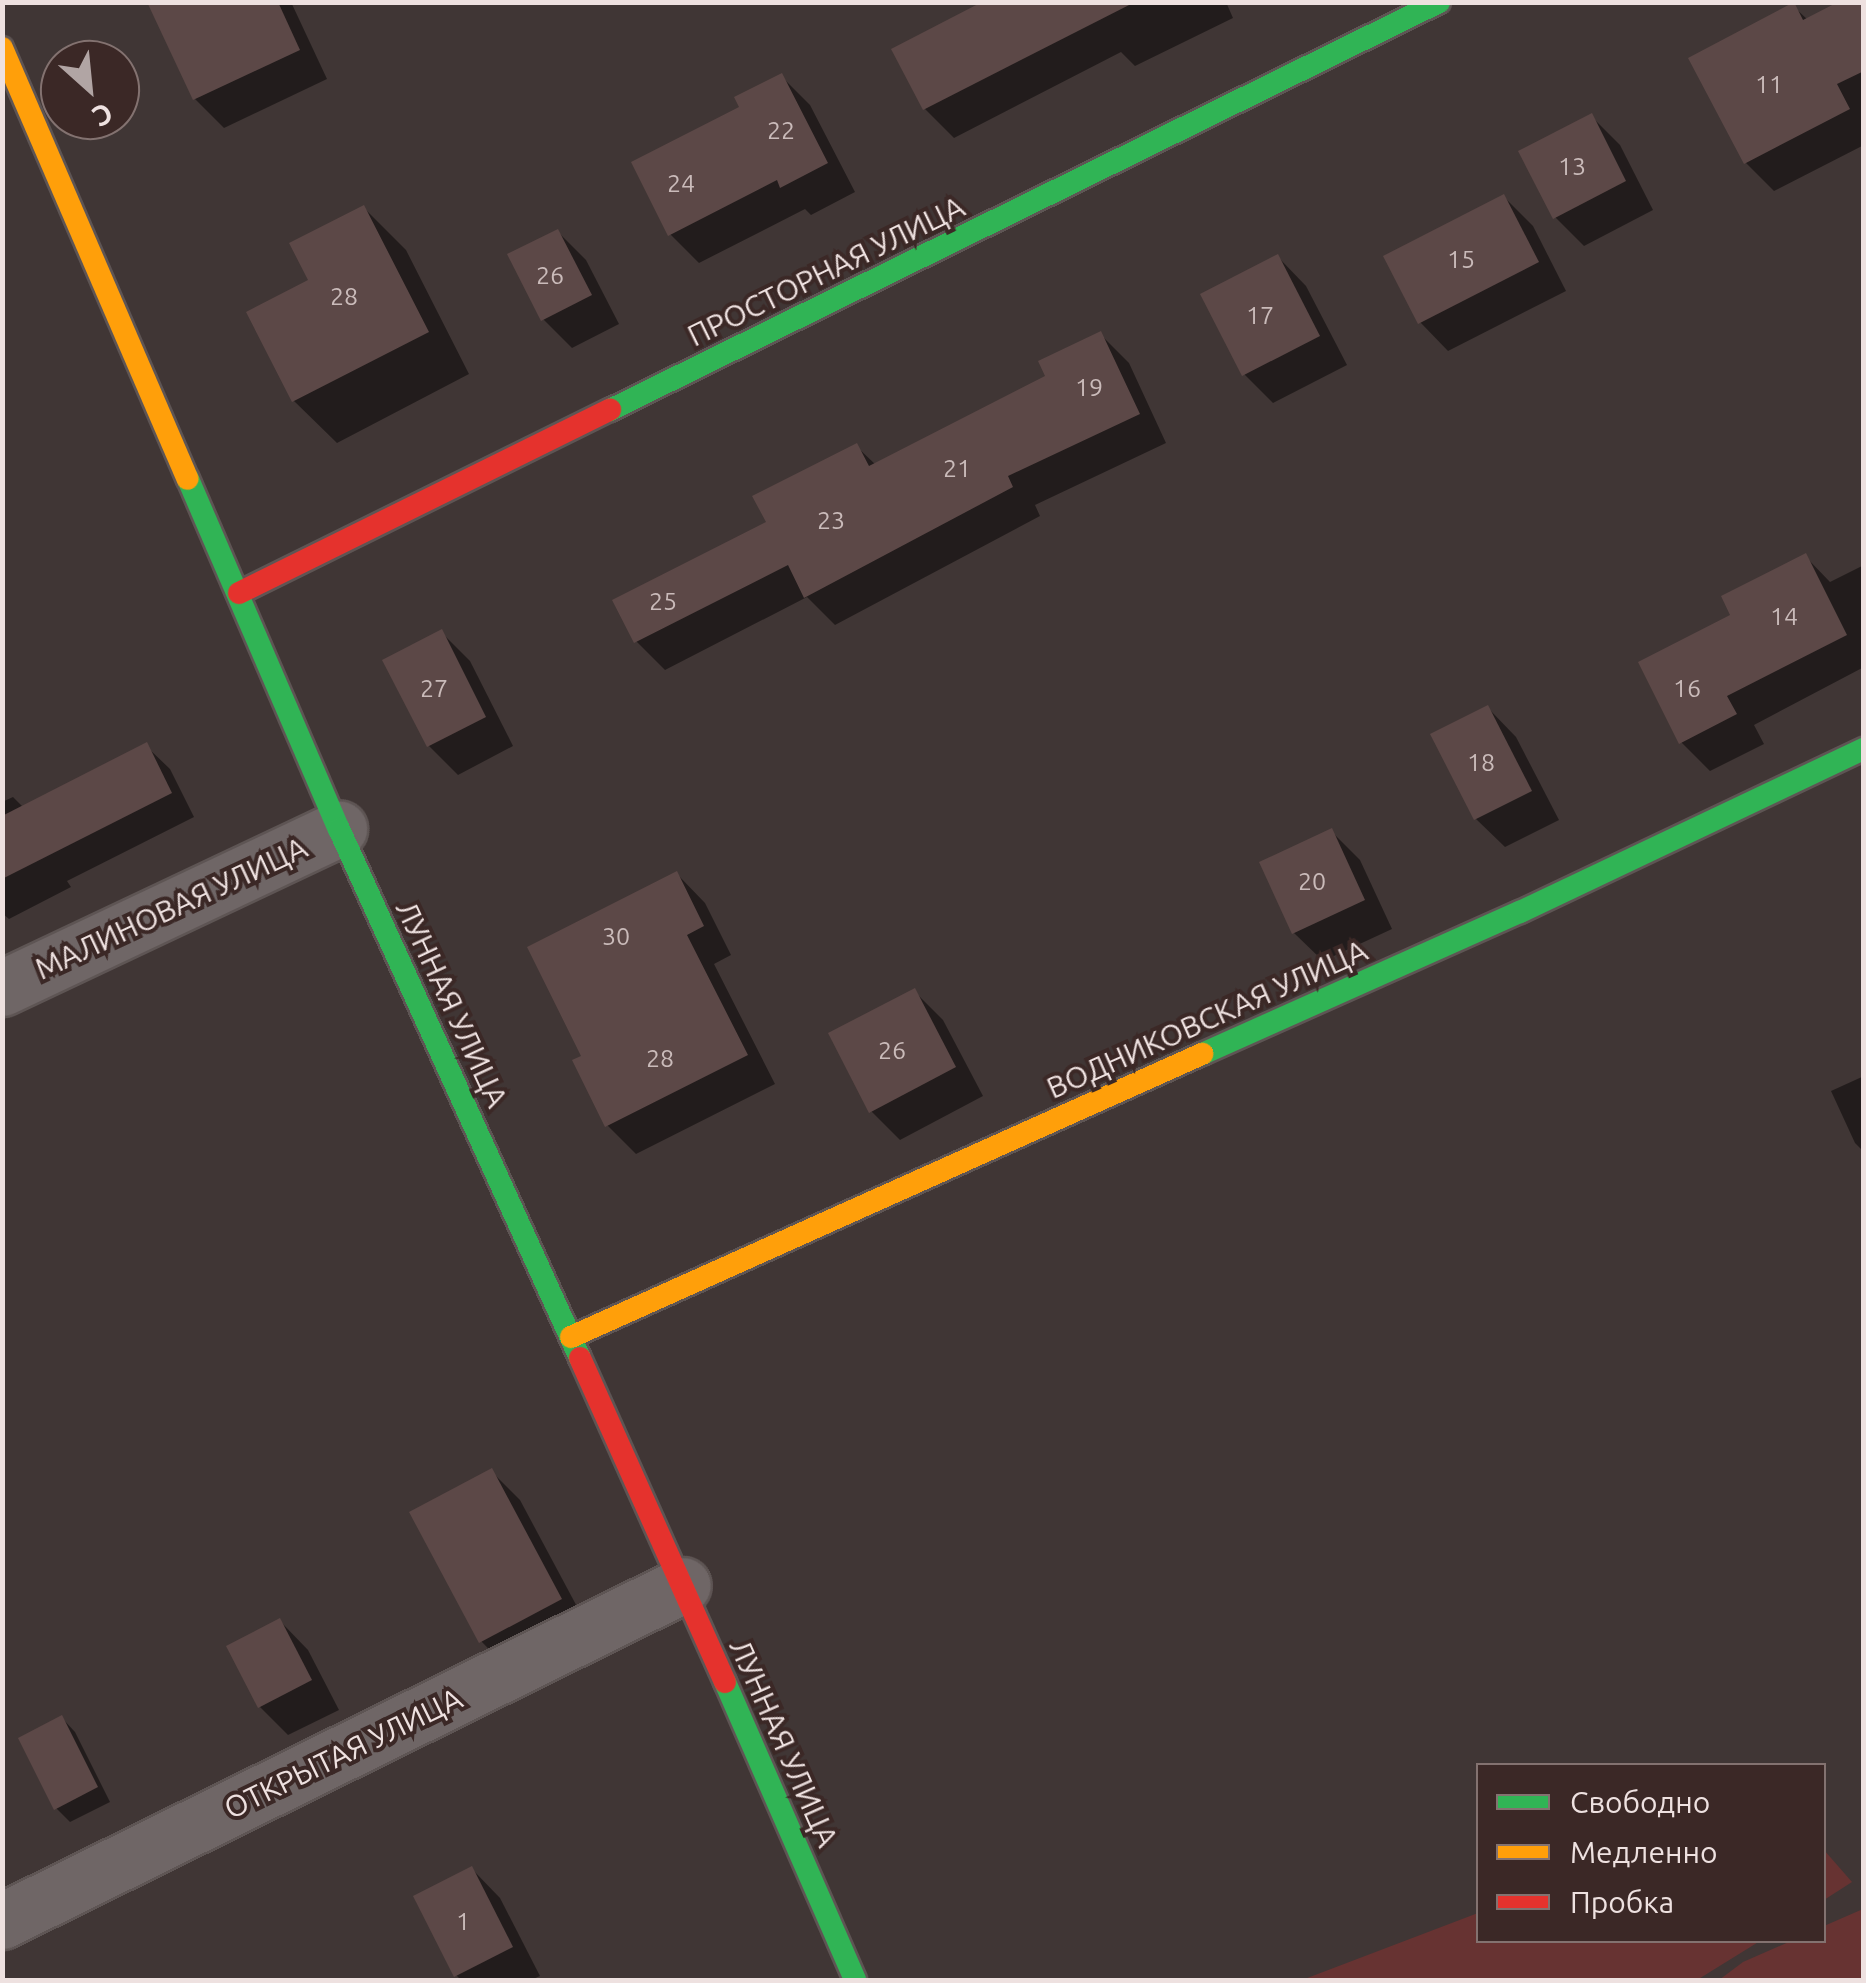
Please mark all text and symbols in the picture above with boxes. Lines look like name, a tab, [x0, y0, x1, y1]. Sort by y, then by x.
north arrow	[40, 40, 140, 140]
house number: 11	[1755, 69, 1783, 99]
text: С	[88, 98, 118, 133]
house number: 22	[767, 115, 795, 145]
house number: 13	[1558, 151, 1586, 181]
house number: 24	[667, 168, 695, 198]
street label: ПРОСТОРНАЯ УЛИЦА	[682, 188, 970, 354]
house number: 15	[1447, 244, 1475, 274]
house number: 26	[536, 260, 564, 290]
house number: 28	[330, 281, 358, 311]
house number: 17	[1246, 300, 1274, 330]
house number: 19	[1075, 372, 1103, 402]
house number: 21	[943, 453, 971, 483]
house number: 23	[817, 505, 845, 535]
house number: 25	[649, 586, 677, 616]
house number: 14	[1770, 601, 1798, 631]
house number: 27	[420, 673, 448, 703]
house number: 16	[1673, 673, 1701, 703]
house number: 18	[1467, 747, 1495, 777]
street label: МАЛИНОВАЯ УЛИЦА	[29, 829, 313, 987]
house number: 20	[1298, 866, 1326, 896]
street label: ЛУННАЯ УЛИЦА	[388, 895, 516, 1113]
house number: 30	[602, 921, 630, 951]
street label: ВОДНИКОВСКАЯ УЛИЦА	[1041, 932, 1373, 1106]
house number: 26	[878, 1035, 906, 1065]
house number: 28	[646, 1043, 674, 1073]
street label: ЛУННАЯ УЛИЦА	[722, 1633, 846, 1853]
street label: ОТКРЫТАЯ УЛИЦА	[218, 1680, 468, 1826]
legend	[1476, 1763, 1826, 1943]
text: Свободно	[1570, 1785, 1710, 1819]
text: Медленно	[1570, 1835, 1718, 1869]
text: Пробка	[1570, 1885, 1674, 1919]
house number: 1	[456, 1906, 470, 1936]

